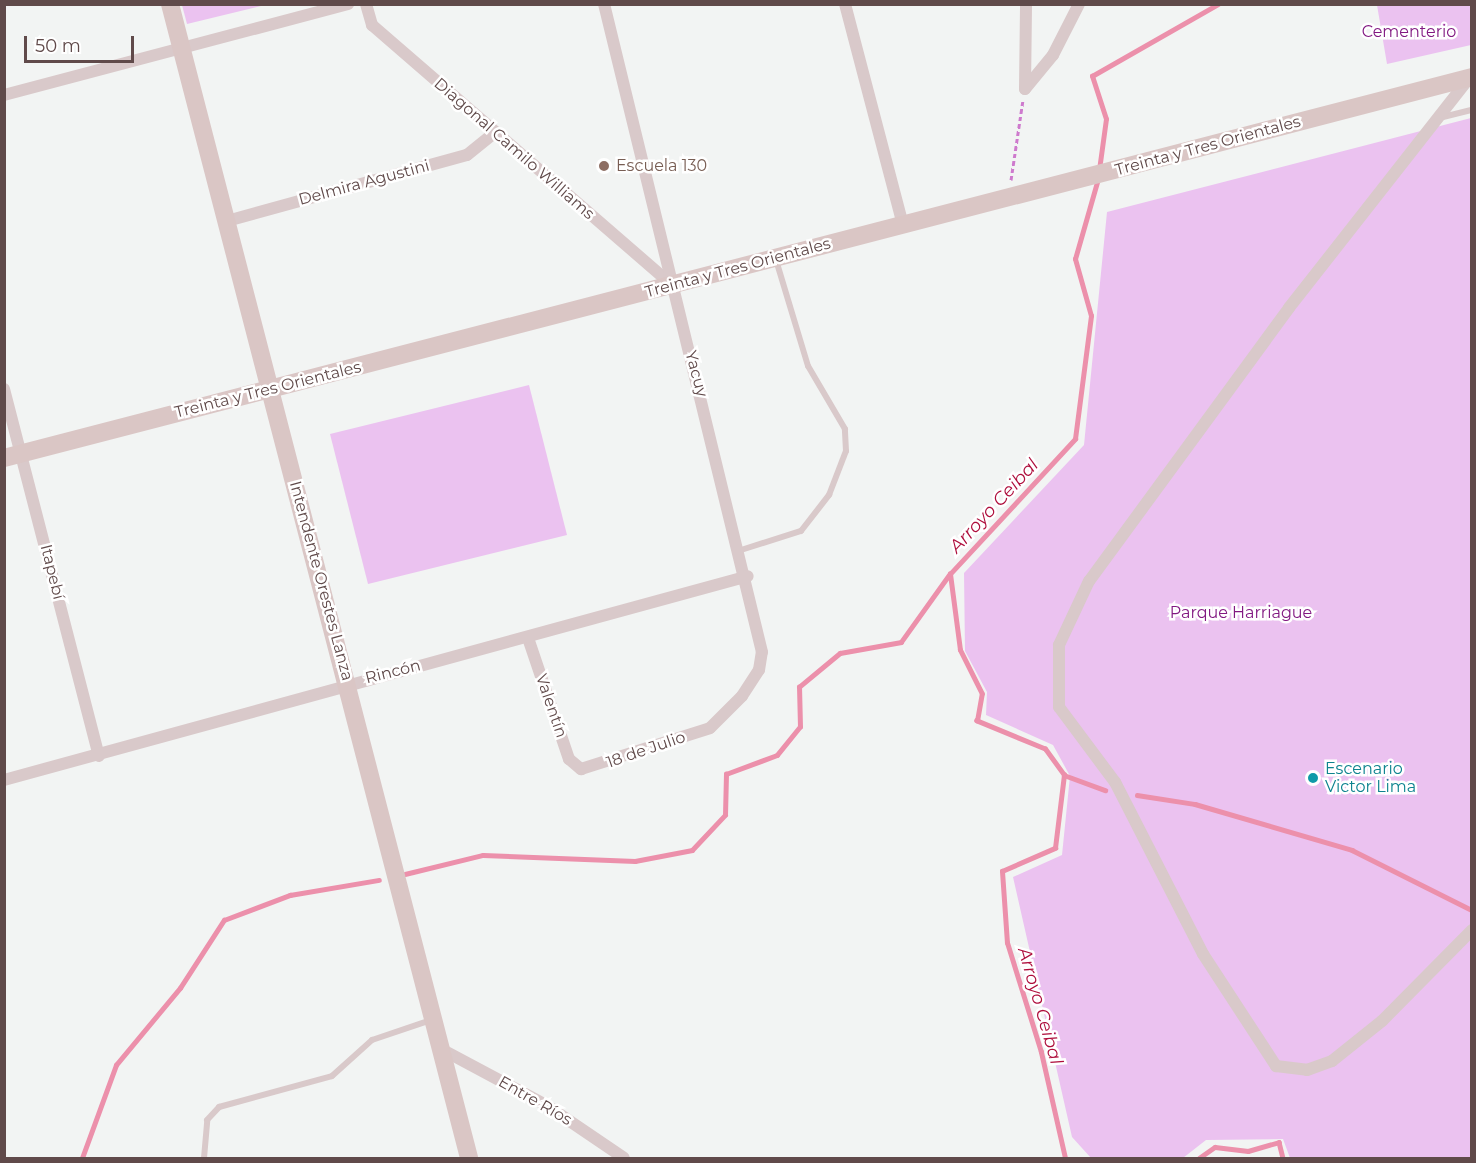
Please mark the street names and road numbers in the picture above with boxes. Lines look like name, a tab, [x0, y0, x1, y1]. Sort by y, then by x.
street label: Diagonal Camilo Williams	[430, 74, 598, 224]
street label: Treinta y Tres Orientales	[1113, 112, 1303, 180]
street label: Delmira Agustini	[296, 156, 432, 210]
street label: Treinta y Tres Orientales	[643, 234, 833, 302]
street label: Yacuy	[681, 349, 711, 399]
street label: Treinta y Tres Orientales	[173, 358, 363, 422]
street label: Intendente Orestes Lanza	[285, 479, 357, 683]
street label: Itapebí	[36, 542, 68, 602]
street label: Rincón	[363, 656, 423, 688]
street label: Valentín	[531, 672, 571, 740]
street label: 18 de Julio	[604, 728, 688, 772]
street label: Entre Ríos	[495, 1072, 575, 1130]

